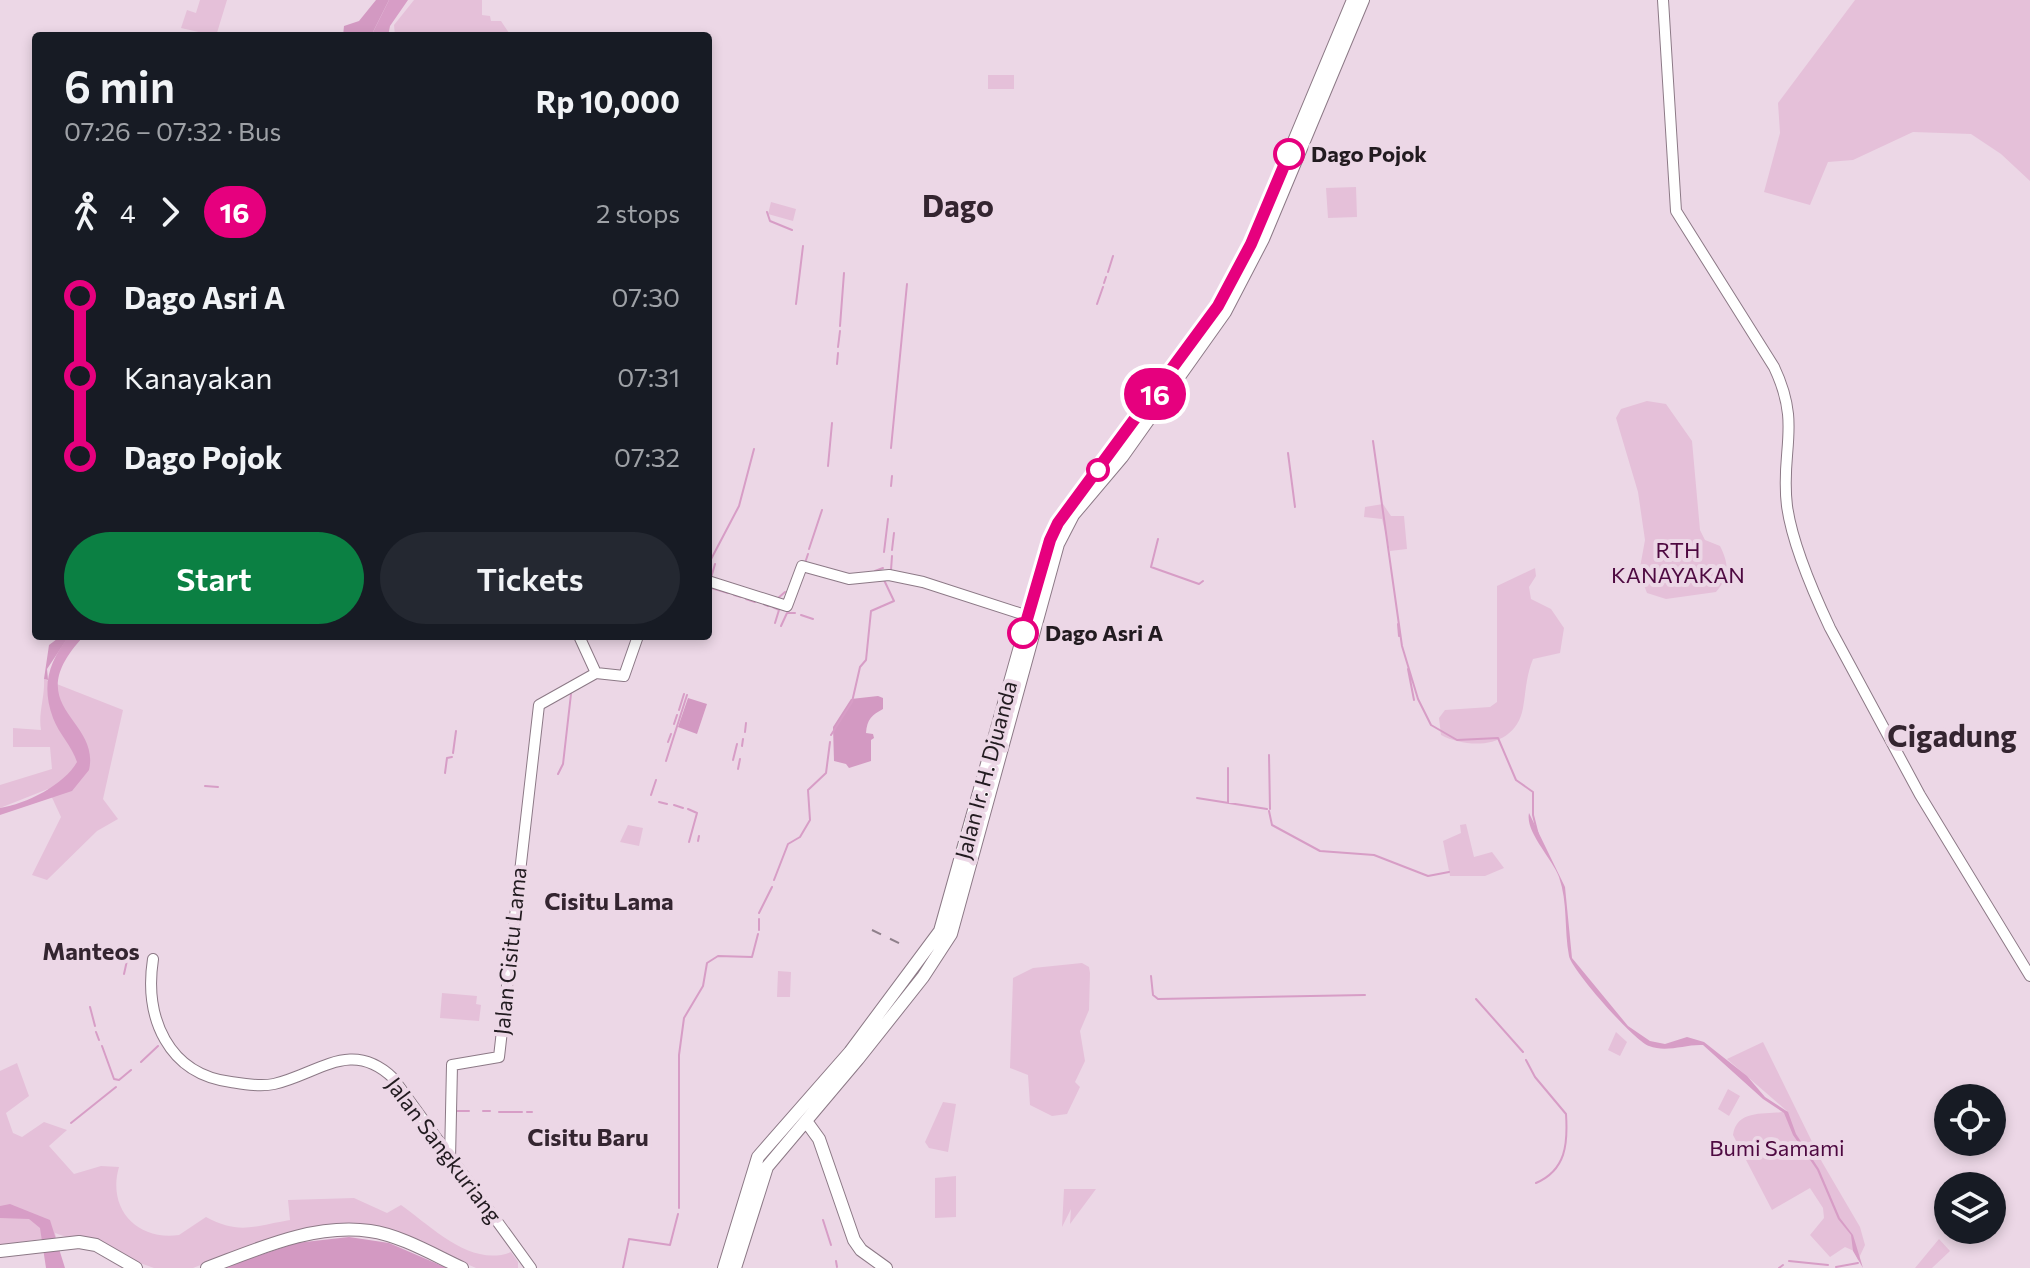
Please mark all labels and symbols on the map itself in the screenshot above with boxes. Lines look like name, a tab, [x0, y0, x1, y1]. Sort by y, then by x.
marker: Dago Pojok	[1274, 139, 1304, 169]
place label: Dago Pojok	[1311, 140, 1427, 167]
district label: Dago	[922, 186, 994, 223]
line badge: 16	[1119, 368, 1191, 420]
unlabelled marker	[1087, 459, 1109, 481]
park label: RTH KANAYAKAN	[1611, 536, 1745, 588]
marker: Dago Asri A	[1008, 618, 1038, 648]
place label: Dago Asri A	[1045, 619, 1163, 646]
street label: Jalan Ir. H. Djuanda	[949, 678, 1022, 862]
district label: Cigadung	[1887, 716, 2017, 753]
street label: Jalan Cisitu Lama	[487, 866, 532, 1036]
district label: Cisitu Lama	[544, 886, 674, 915]
district label: Manteos	[42, 936, 140, 965]
street label: Jalan Sangkuriang	[381, 1072, 508, 1228]
district label: Cisitu Baru	[527, 1122, 649, 1151]
park label: Bumi Samami	[1709, 1134, 1845, 1161]

